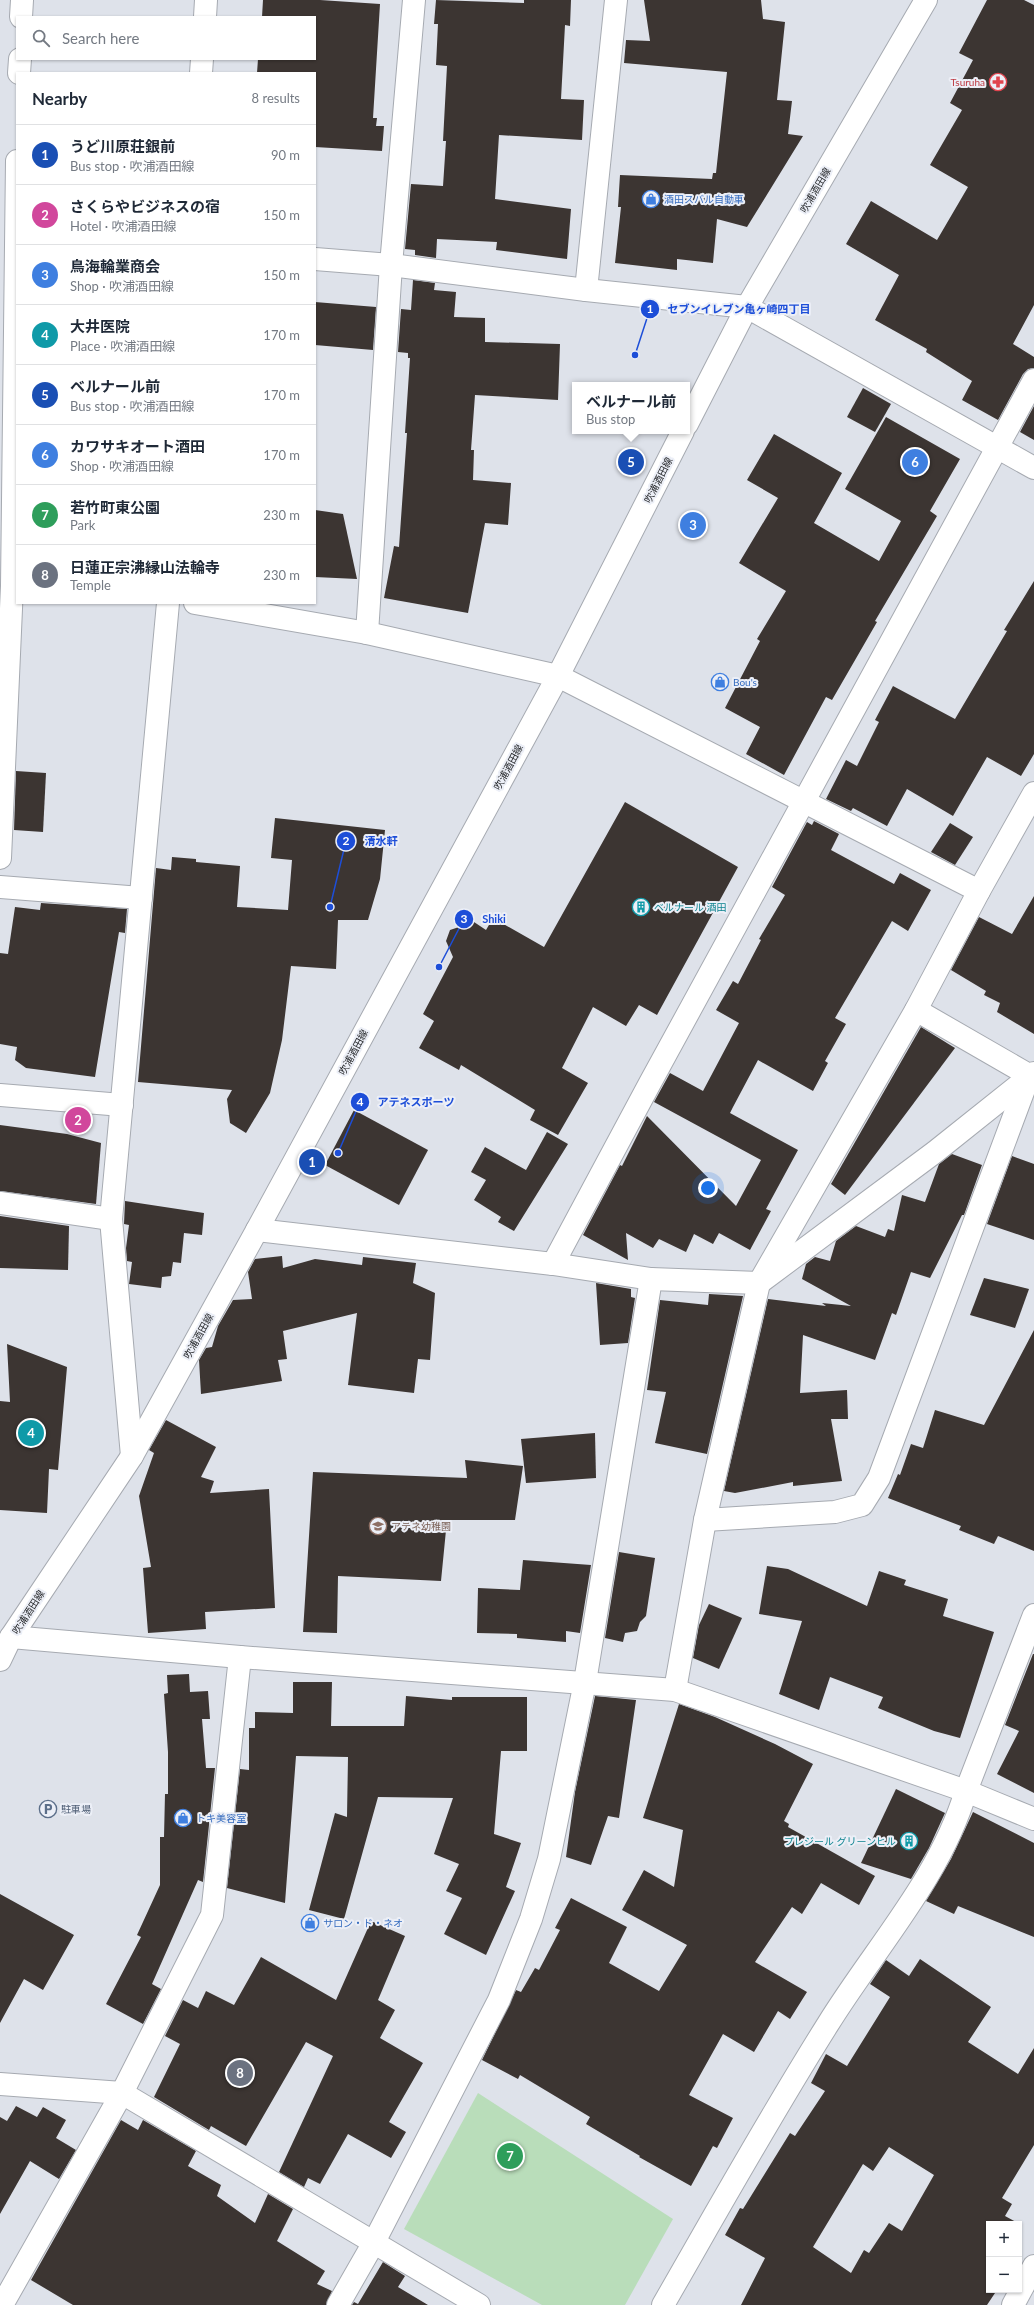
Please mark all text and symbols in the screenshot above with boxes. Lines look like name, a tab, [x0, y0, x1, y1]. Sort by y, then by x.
search box	[16, 16, 316, 60]
icon: search	[30, 27, 52, 49]
text: Search here	[62, 29, 139, 47]
pharmacy icon: Tsuruha	[988, 72, 1008, 92]
place label: Tsuruha	[951, 76, 985, 88]
text: Nearby	[32, 88, 87, 109]
text: 8 results	[252, 90, 300, 106]
text: うど川原荘銀前	[70, 137, 175, 155]
text: 1	[41, 147, 49, 163]
text: 90 m	[271, 147, 300, 163]
text: Bus stop · 吹浦酒田線	[70, 158, 194, 174]
street label: 吹浦酒田線	[797, 165, 833, 215]
shop icon: 酒田スバル自動車	[641, 189, 661, 209]
place label: 酒田スバル自動車	[664, 193, 744, 205]
text: さくらやビジネスの宿	[70, 197, 220, 215]
text: 2	[41, 207, 49, 223]
text: 150 m	[263, 207, 300, 223]
text: Hotel · 吹浦酒田線	[70, 218, 177, 234]
text: 鳥海輪業商会	[70, 257, 160, 275]
text: 3	[41, 267, 49, 283]
text: 150 m	[263, 267, 300, 283]
text: Shop · 吹浦酒田線	[70, 278, 174, 294]
callout: セブンイレブン亀ヶ崎四丁目	[640, 297, 819, 320]
text: 1	[647, 301, 654, 316]
text: セブンイレブン亀ヶ崎四丁目	[668, 302, 811, 315]
text: 大井医院	[70, 317, 130, 335]
text: 4	[41, 327, 49, 343]
text: 170 m	[263, 327, 300, 343]
text: Place · 吹浦酒田線	[70, 338, 175, 354]
text: ベルナール前	[70, 377, 160, 395]
popup	[572, 382, 690, 434]
text: 5	[41, 387, 49, 403]
text: 170 m	[263, 387, 300, 403]
text: ベルナール前	[586, 392, 676, 410]
text: Bus stop · 吹浦酒田線	[70, 398, 194, 414]
text: Bus stop	[586, 411, 635, 427]
text: カワサキオート酒田	[70, 437, 205, 455]
text: 6	[41, 447, 49, 463]
text: 170 m	[263, 447, 300, 463]
pin: 5	[618, 447, 644, 477]
pin: 6	[902, 447, 928, 477]
street label: 吹浦酒田線	[641, 455, 675, 505]
text: Shop · 吹浦酒田線	[70, 458, 174, 474]
text: 若竹町東公園	[70, 498, 160, 516]
text: 7	[41, 507, 49, 523]
text: 230 m	[263, 507, 300, 523]
pin: 3	[680, 510, 706, 540]
text: Park	[70, 517, 95, 533]
text: 日蓮正宗沸縁山法輪寺	[70, 558, 220, 576]
text: 8	[41, 567, 49, 583]
text: 230 m	[263, 567, 300, 583]
text: Temple	[70, 577, 111, 593]
shop icon: Bou's	[710, 672, 730, 692]
place label: Bou's	[733, 676, 757, 688]
street label: 吹浦酒田線	[491, 742, 525, 792]
callout: 清水軒	[336, 829, 405, 852]
text: 2	[343, 833, 350, 848]
text: 清水軒	[365, 834, 398, 847]
building icon: ベルナール 酒田	[631, 897, 651, 917]
place label: ベルナール 酒田	[654, 901, 727, 913]
callout: Shiki	[454, 907, 514, 930]
text: 3	[461, 911, 468, 926]
text: Shiki	[482, 912, 506, 925]
street label: 吹浦酒田線	[336, 1027, 370, 1077]
callout: アテネスポーツ	[350, 1091, 463, 1114]
text: 4	[357, 1094, 364, 1109]
text: アテネスポーツ	[378, 1095, 454, 1108]
pin: 2	[65, 1105, 91, 1135]
pin: 1	[299, 1147, 325, 1177]
your location	[698, 1178, 718, 1198]
street label: 吹浦酒田線	[181, 1311, 215, 1361]
pin: 4	[18, 1418, 44, 1448]
school or university icon: アテネ幼稚園	[368, 1516, 388, 1536]
place label: アテネ幼稚園	[391, 1520, 451, 1532]
street label: 吹浦酒田線	[9, 1588, 47, 1636]
parking icon: 駐車場	[38, 1799, 58, 1819]
place label: 駐車場	[61, 1803, 91, 1815]
shop icon: トキ美容室	[173, 1808, 193, 1828]
place label: トキ美容室	[196, 1812, 246, 1824]
building icon: プレジール グリーンヒル	[899, 1831, 919, 1851]
place label: プレジール グリーンヒル	[784, 1835, 896, 1847]
shop icon: サロン・ド・ネオ	[300, 1913, 320, 1933]
place label: サロン・ド・ネオ	[323, 1917, 403, 1929]
pin: 8	[227, 2058, 253, 2088]
pin: 7	[497, 2141, 523, 2171]
map controls	[986, 2221, 1022, 2293]
button: +	[986, 2221, 1022, 2257]
button: −	[986, 2257, 1022, 2293]

